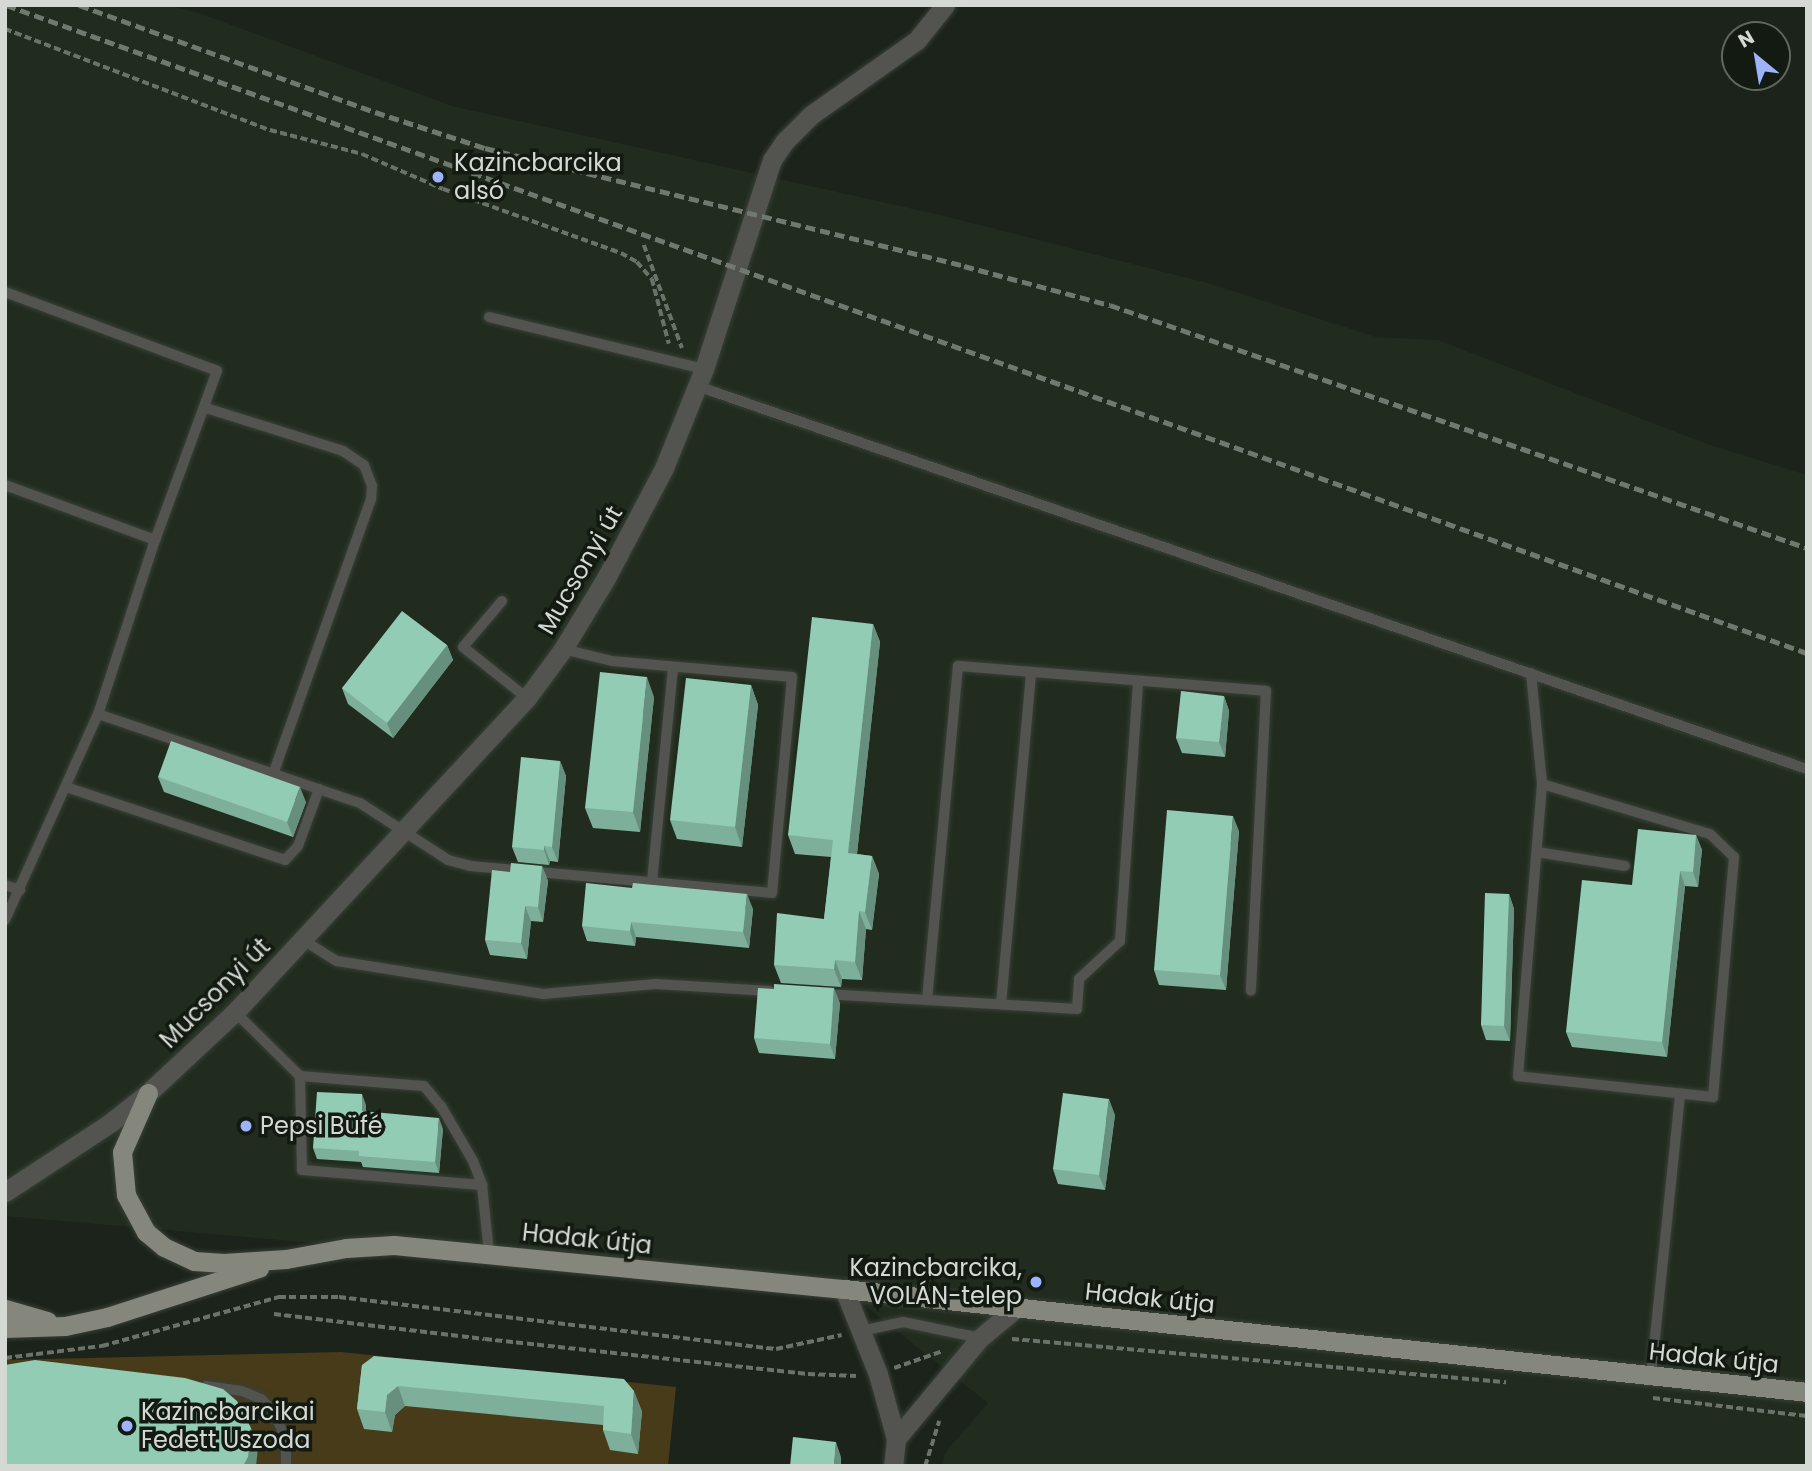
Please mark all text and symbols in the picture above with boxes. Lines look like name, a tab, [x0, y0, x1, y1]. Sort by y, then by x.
north arrow	[1721, 21, 1791, 91]
text: N	[1733, 24, 1759, 54]
place label: Kazincbarcika alsó	[454, 149, 622, 205]
marker: Kazincbarcika alsó	[428, 167, 448, 187]
street label: Mucsonyi út	[532, 501, 628, 639]
street label: Mucsonyi út	[154, 932, 276, 1054]
place label: Pepsi Büfé	[260, 1112, 383, 1140]
marker: Pepsi Büfé	[238, 1118, 254, 1134]
street label: Hadak útja	[521, 1218, 653, 1260]
place label: Kazincbarcika, VOLÁN-telep	[849, 1254, 1022, 1310]
marker: Kazincbarcika, VOLÁN-telep	[1028, 1274, 1044, 1290]
street label: Hadak útja	[1084, 1277, 1216, 1319]
street label: Hadak útja	[1648, 1337, 1780, 1379]
place label: Kazincbarcikai Fedett Uszoda	[141, 1398, 315, 1454]
marker: Kazincbarcikai Fedett Uszoda	[119, 1418, 135, 1434]

